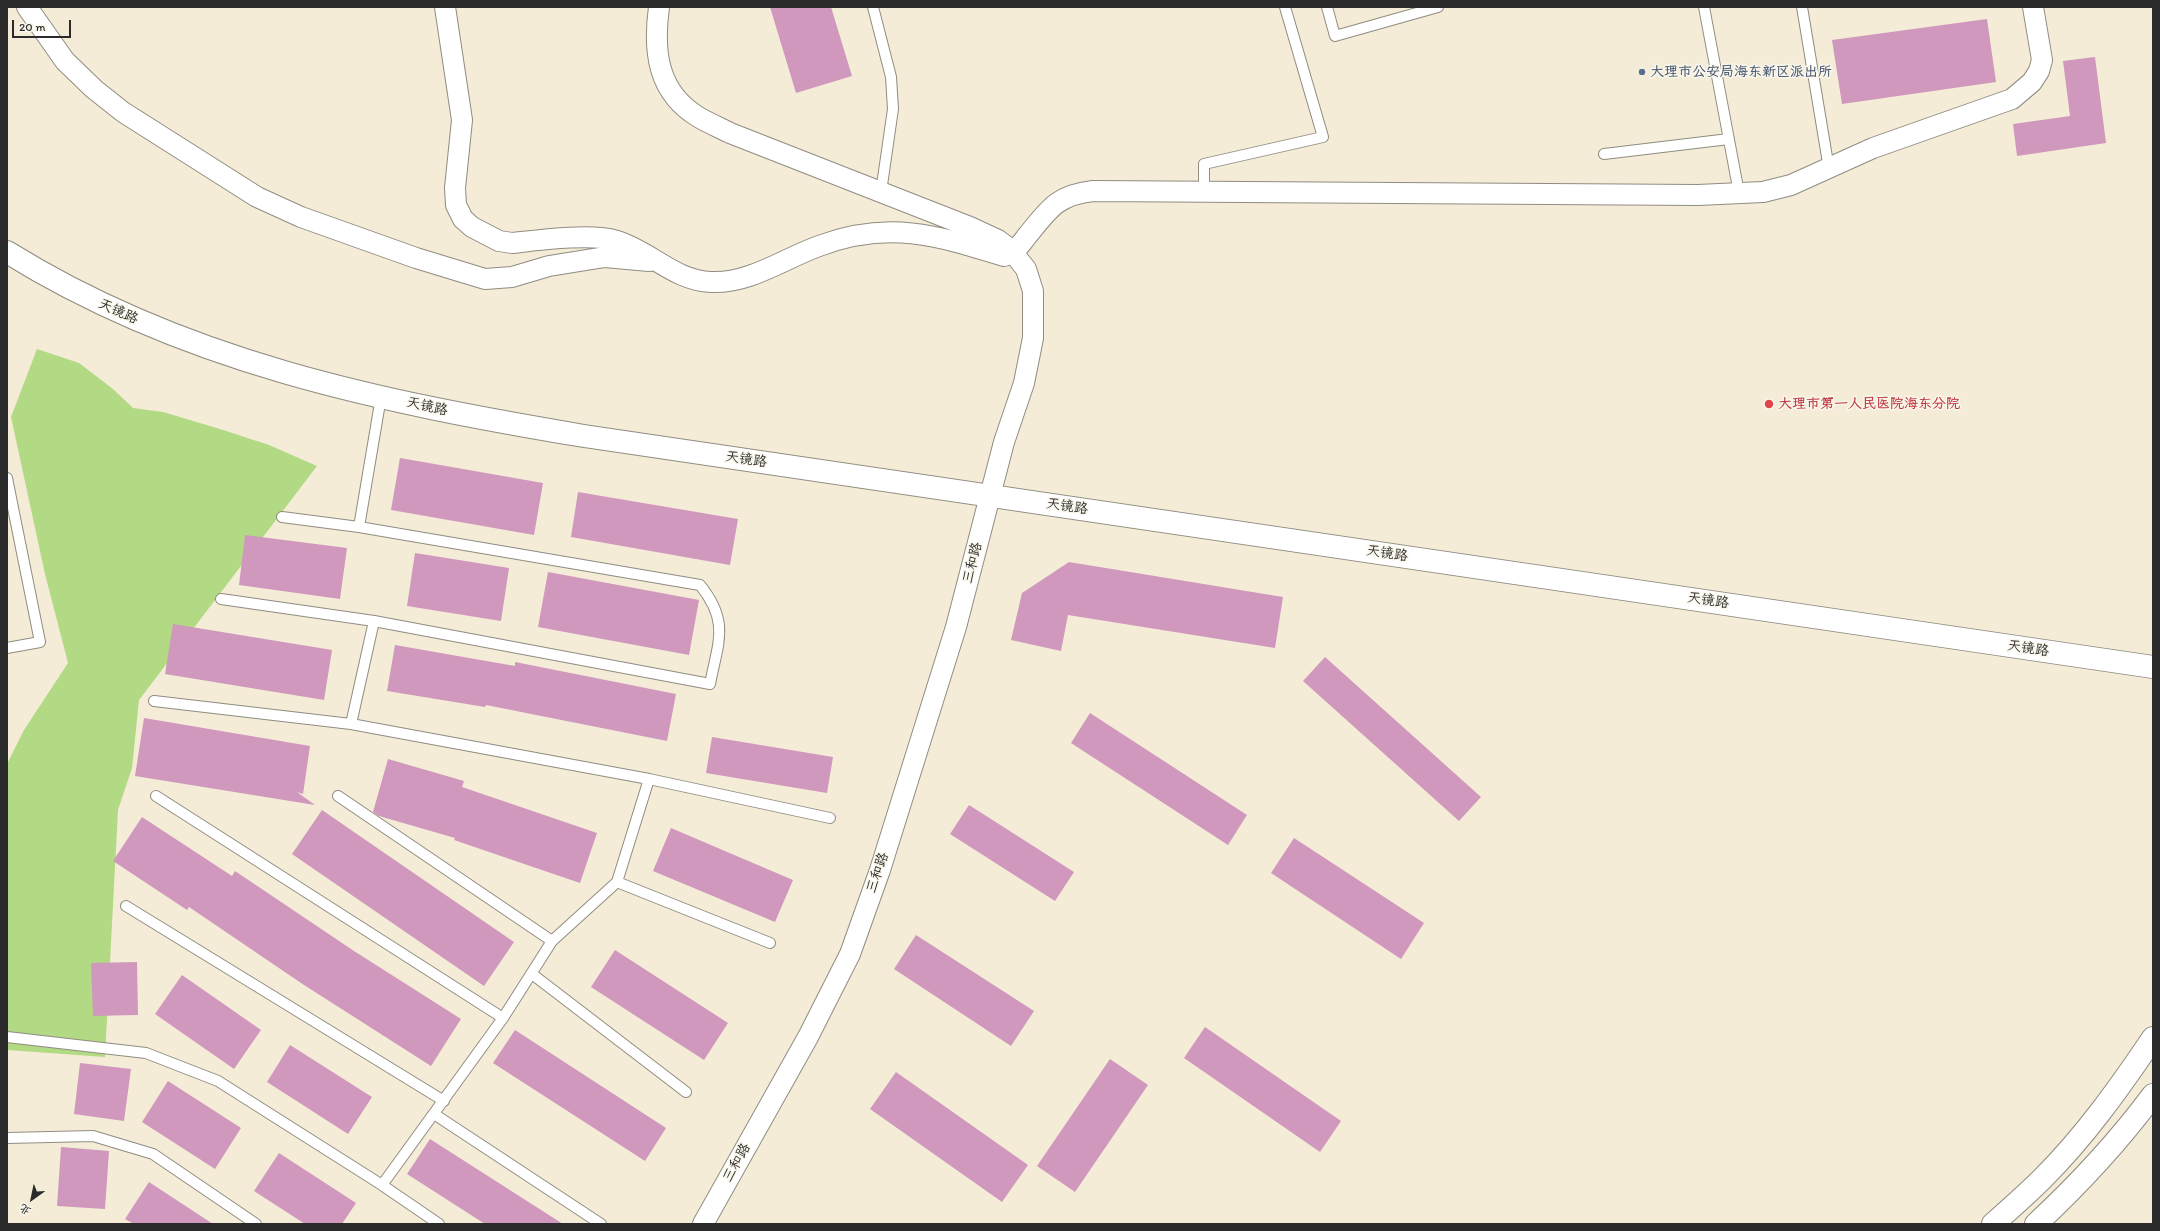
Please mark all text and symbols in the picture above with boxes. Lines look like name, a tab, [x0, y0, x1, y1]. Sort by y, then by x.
scale bar	[14, 12, 73, 38]
text: 20 m	[19, 20, 46, 34]
place label: 大理市公安局海东新区派出所	[1650, 64, 1832, 80]
marker: 大理市公安局海东新区派出所	[1637, 67, 1647, 77]
street label: 天镜路	[95, 296, 141, 328]
street label: 天镜路	[405, 394, 449, 420]
place label: 大理市第一人民医院海东分院	[1778, 396, 1960, 412]
marker: 大理市第一人民医院海东分院	[1763, 398, 1775, 410]
street label: 天镜路	[724, 449, 768, 471]
street label: 天镜路	[1045, 496, 1089, 518]
street label: 三和路	[960, 541, 986, 585]
street label: 天镜路	[1365, 543, 1409, 565]
street label: 天镜路	[1686, 590, 1730, 612]
street label: 天镜路	[2006, 638, 2050, 660]
street label: 三和路	[863, 850, 893, 896]
street label: 三和路	[719, 1141, 755, 1185]
north arrow	[12, 1179, 52, 1219]
text: 北	[17, 1201, 33, 1218]

